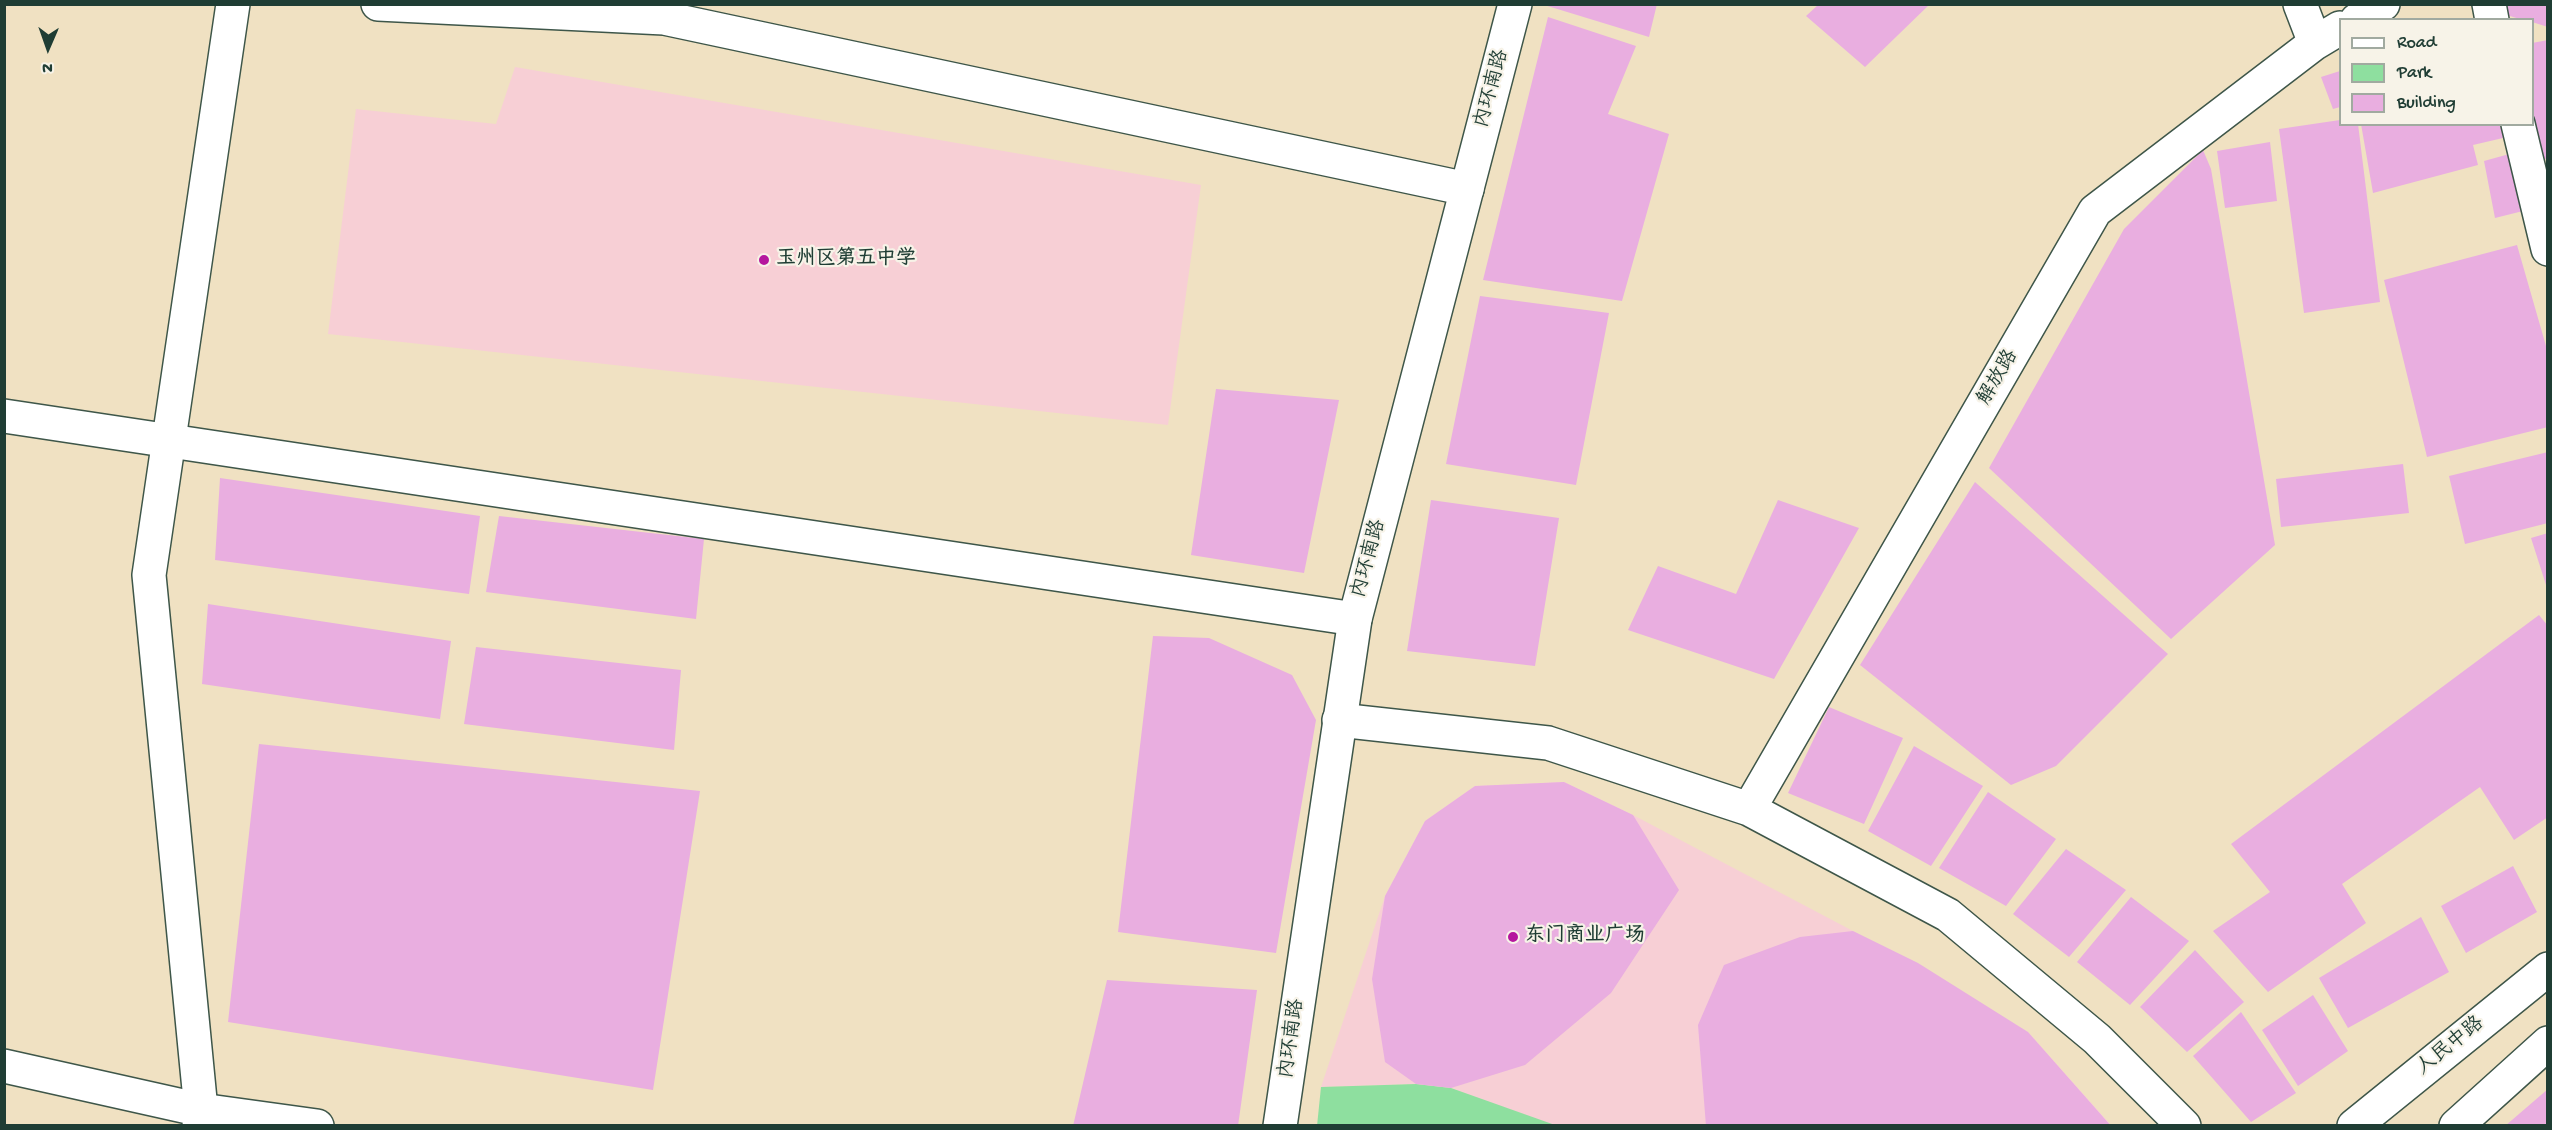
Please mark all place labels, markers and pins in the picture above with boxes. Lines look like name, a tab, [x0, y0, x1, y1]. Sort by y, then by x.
place label: 玉州区第五中学	[776, 248, 916, 272]
marker: 玉州区第五中学	[757, 253, 771, 267]
place label: 东门商业广场	[1525, 925, 1645, 949]
marker: 东门商业广场	[1506, 930, 1520, 944]

